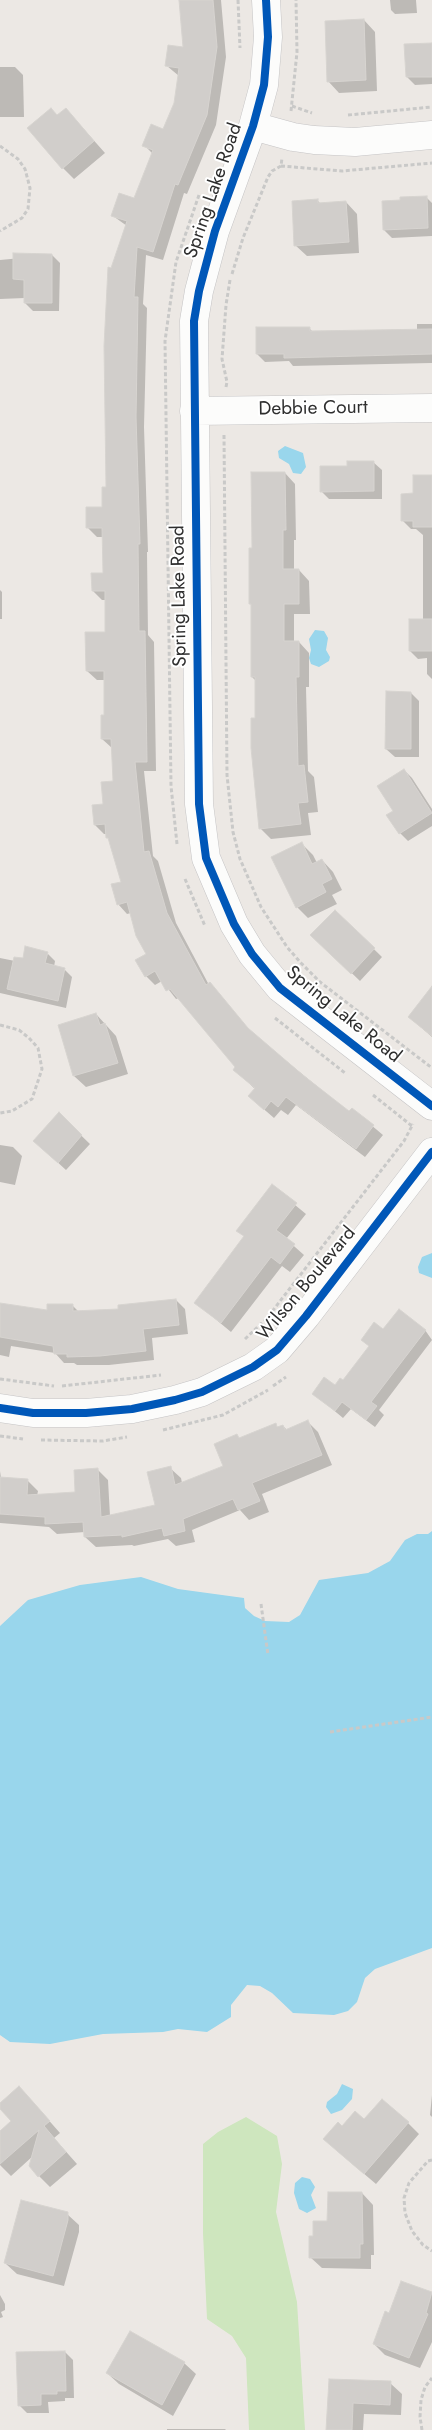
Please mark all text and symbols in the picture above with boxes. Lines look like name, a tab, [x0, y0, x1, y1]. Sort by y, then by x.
street label: Spring Lake Road	[180, 120, 248, 262]
street label: Debbie Court	[258, 397, 368, 421]
street label: Spring Lake Road	[167, 525, 193, 667]
street label: Spring Lake Road	[281, 962, 405, 1068]
street label: Wilson Boulevard	[253, 1222, 361, 1346]

